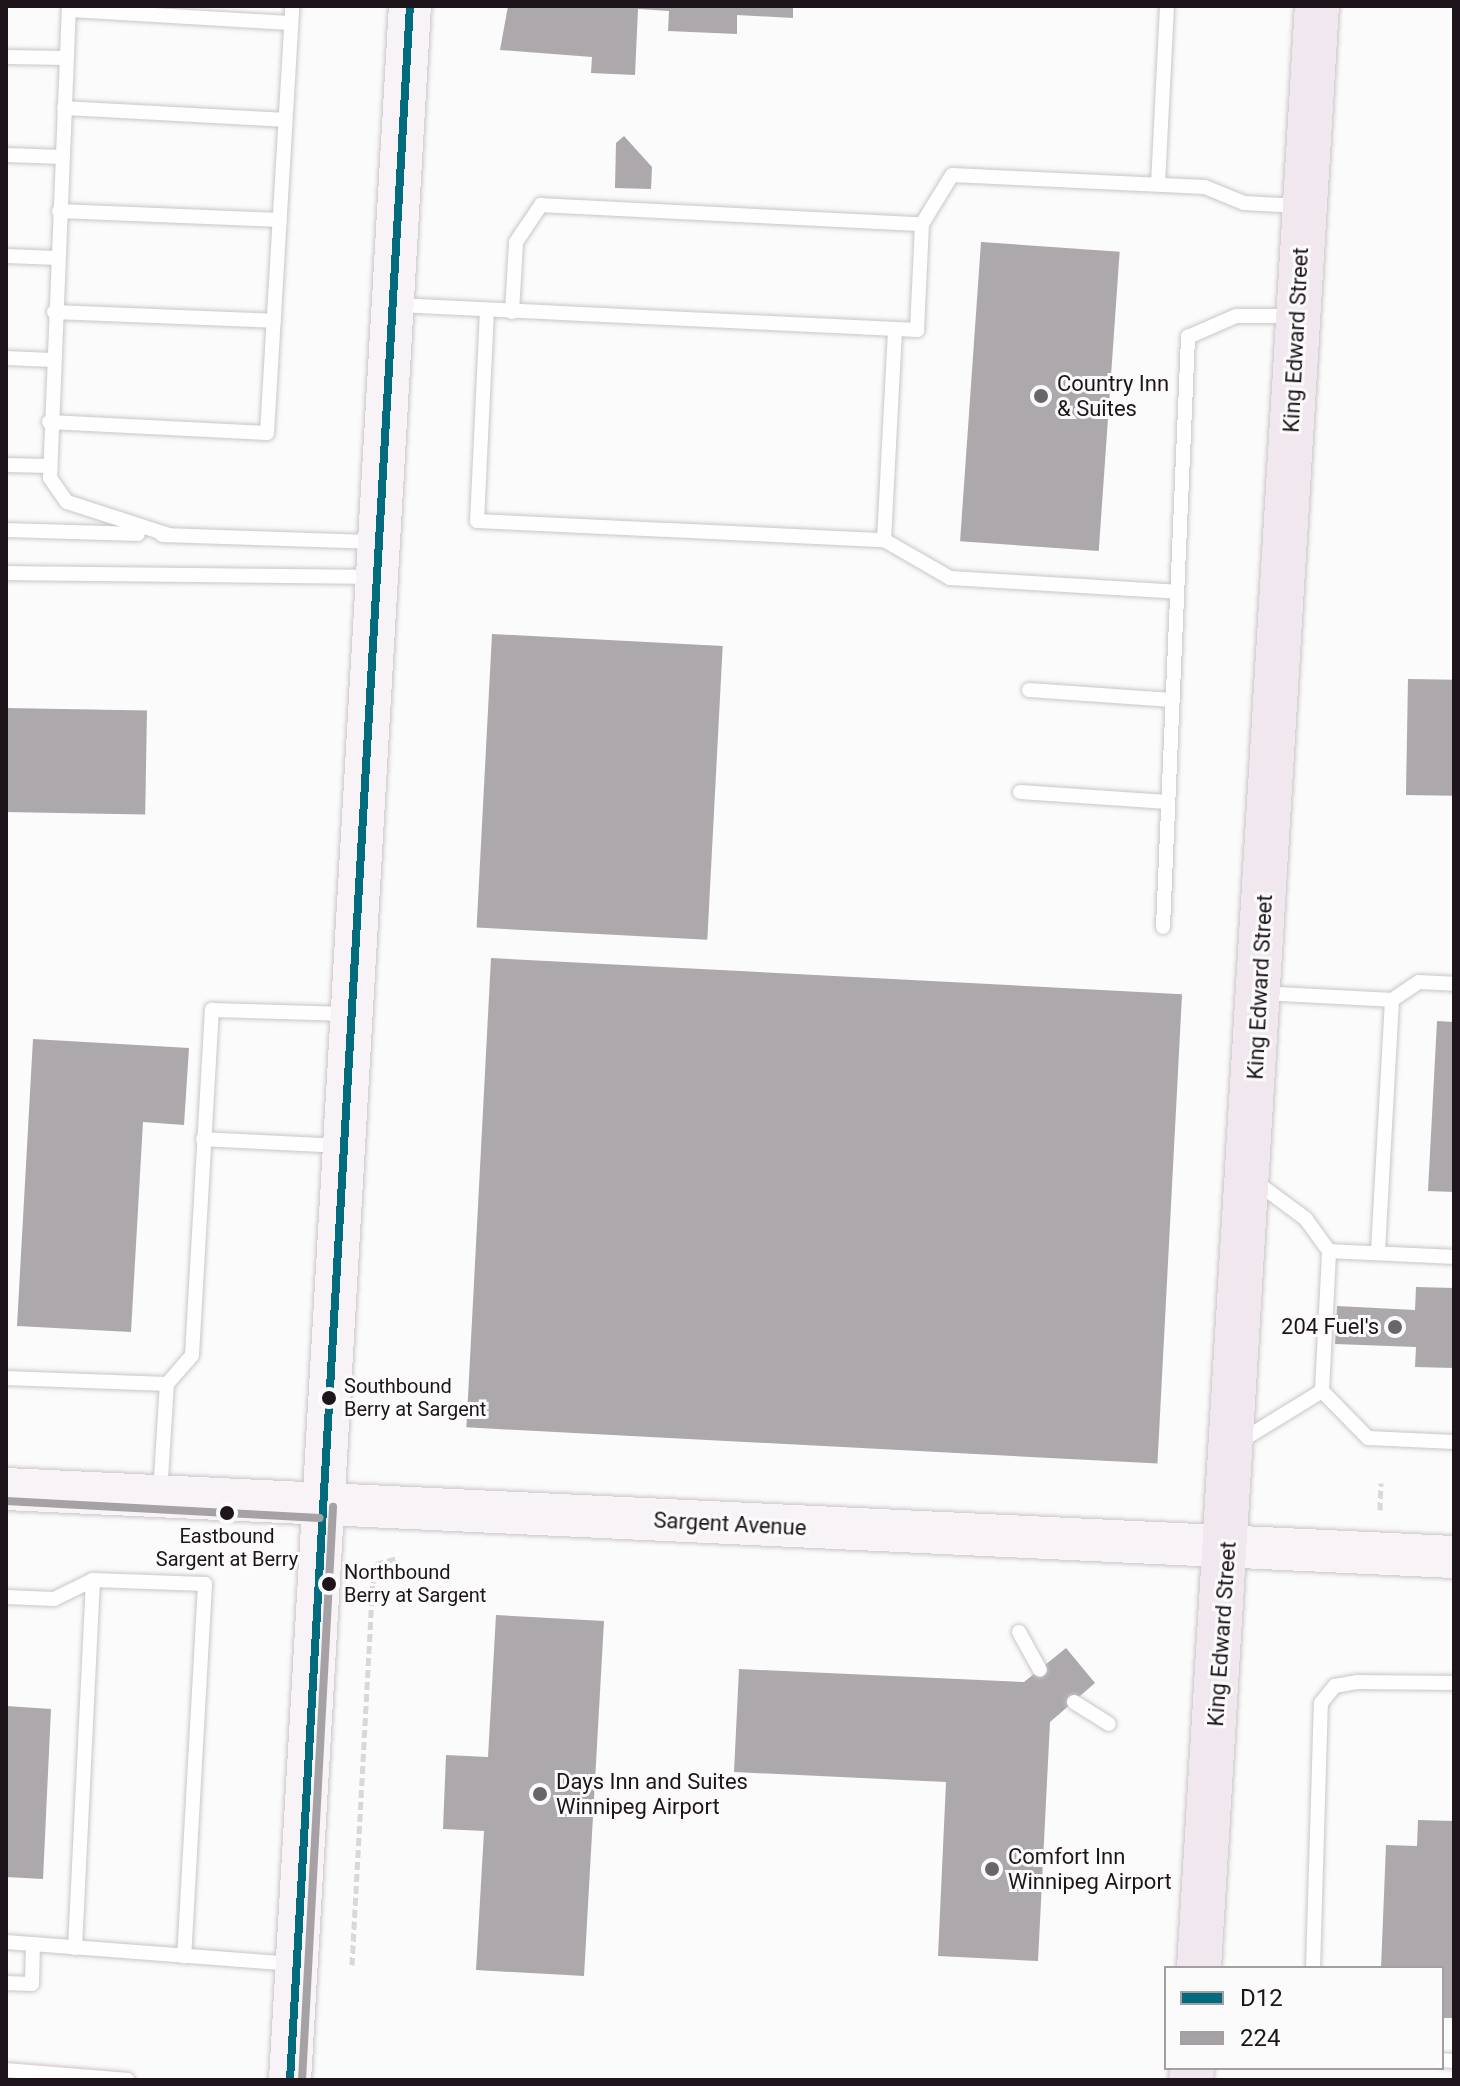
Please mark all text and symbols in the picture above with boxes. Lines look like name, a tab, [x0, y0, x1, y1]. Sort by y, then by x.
street label: King Edward Street	[1278, 247, 1314, 433]
place label: Country Inn & Suites	[1057, 370, 1169, 422]
marker: Country Inn & Suites	[1032, 387, 1050, 405]
street label: King Edward Street	[1242, 894, 1278, 1080]
place label: 204 Fuel's	[1281, 1314, 1379, 1340]
marker: 204 Fuel's	[1386, 1318, 1404, 1336]
place label: Southbound Berry at Sargent	[344, 1374, 486, 1421]
marker: Southbound Berry at Sargent	[321, 1390, 337, 1406]
marker: Eastbound Sargent at Berry	[219, 1505, 235, 1521]
street label: Sargent Avenue	[653, 1507, 807, 1541]
place label: Eastbound Sargent at Berry	[156, 1524, 298, 1571]
street label: King Edward Street	[1202, 1541, 1242, 1727]
place label: Northbound Berry at Sargent	[344, 1560, 486, 1607]
marker: Northbound Berry at Sargent	[321, 1576, 337, 1592]
place label: Days Inn and Suites Winnipeg Airport	[556, 1768, 748, 1820]
marker: Days Inn and Suites Winnipeg Airport	[531, 1785, 549, 1803]
place label: Comfort Inn Winnipeg Airport	[1008, 1843, 1172, 1894]
marker: Comfort Inn Winnipeg Airport	[983, 1860, 1001, 1878]
legend	[1164, 1966, 1444, 2070]
text: D12	[1240, 1984, 1283, 2012]
text: 224	[1240, 2024, 1280, 2052]

